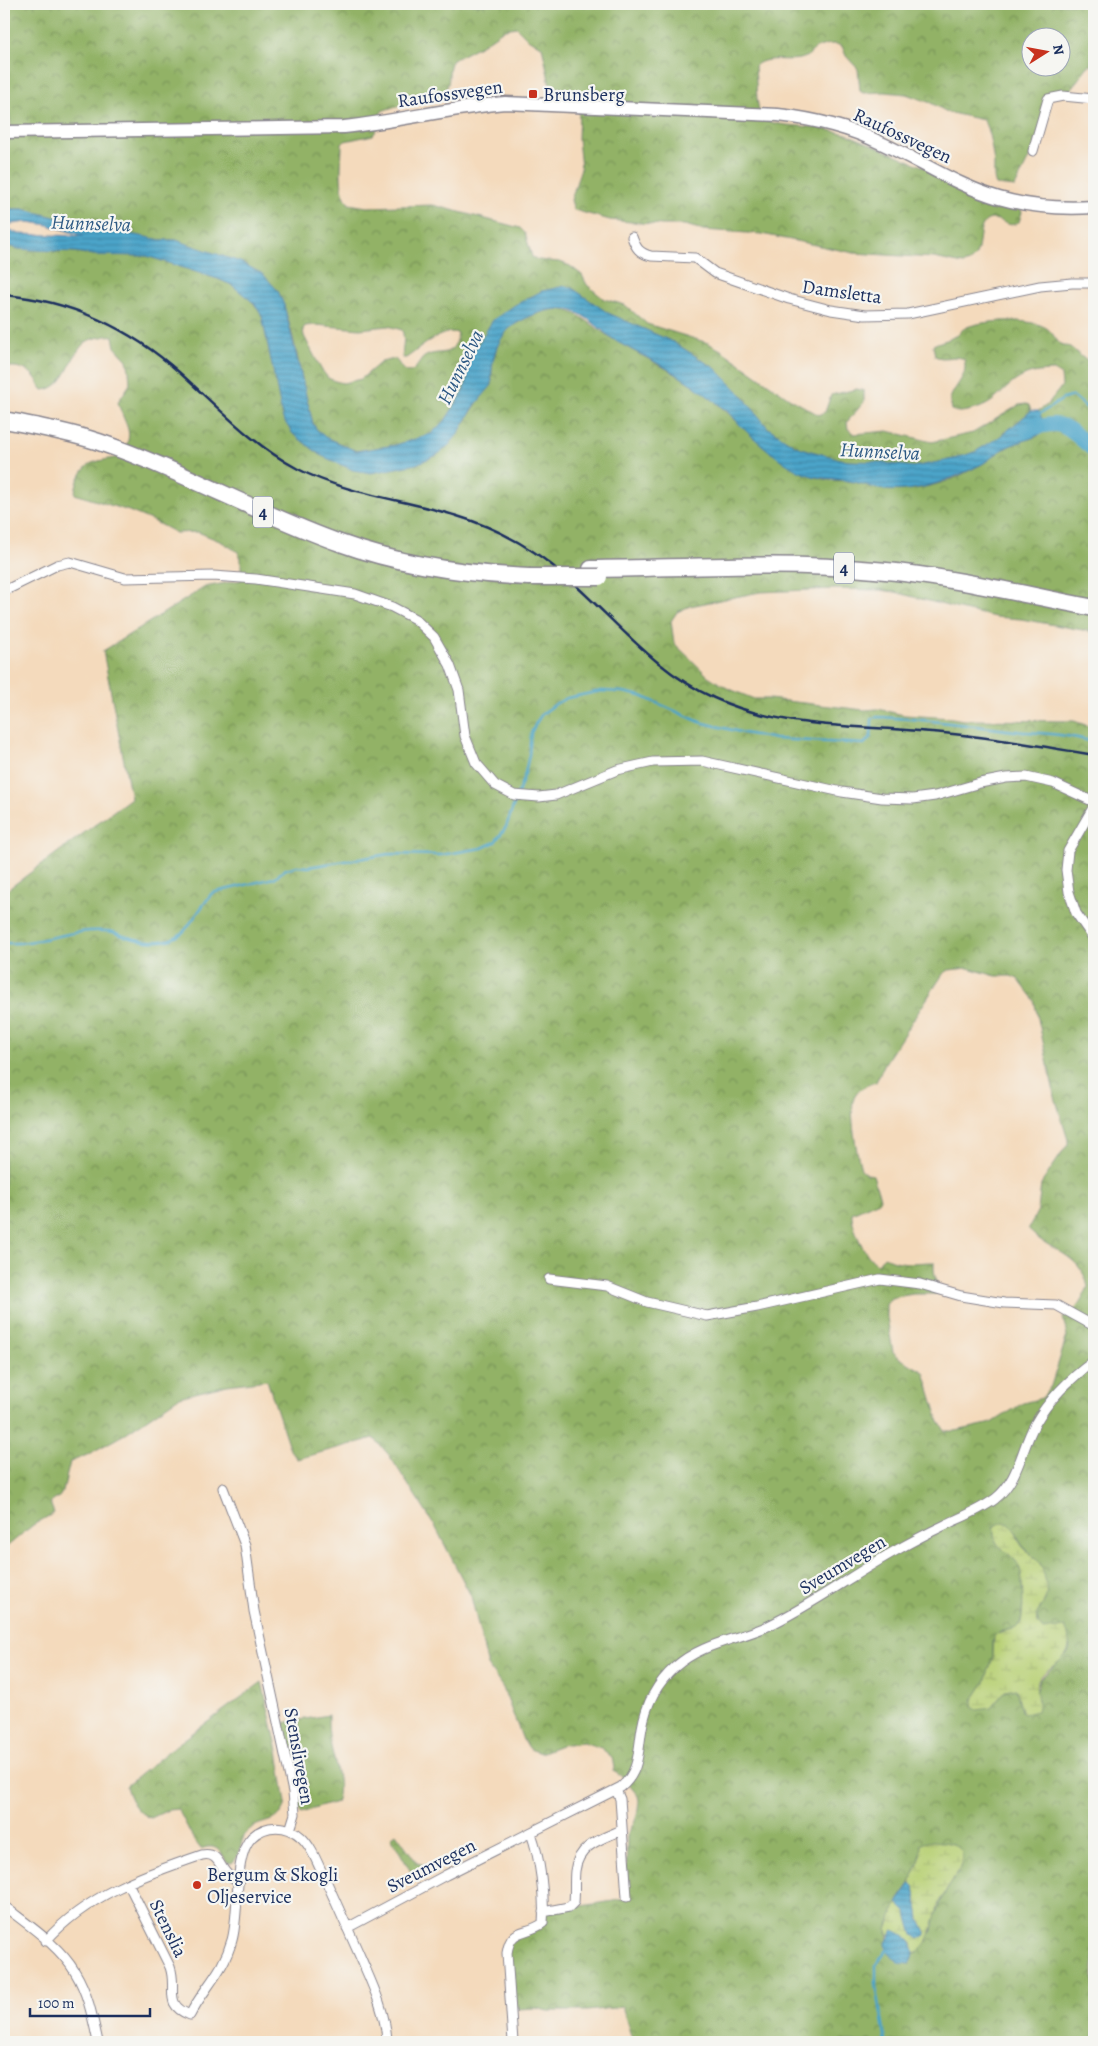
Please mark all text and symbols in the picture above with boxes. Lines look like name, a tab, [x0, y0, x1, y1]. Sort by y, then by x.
north arrow	[1020, 28, 1070, 78]
text: N	[1048, 43, 1069, 56]
street label: Raufossvegen	[396, 74, 504, 114]
place label: Brunsberg	[543, 82, 625, 108]
marker: Brunsberg	[527, 88, 539, 100]
street label: Raufossvegen	[849, 102, 956, 170]
water label: Hunnselva	[51, 209, 131, 238]
street label: Damsletta	[800, 274, 884, 310]
water label: Hunnselva	[431, 325, 490, 409]
water label: Hunnselva	[839, 436, 921, 467]
road number: 4	[253, 497, 273, 528]
road number: 4	[834, 552, 854, 584]
street label: Sveumvegen	[794, 1529, 891, 1601]
street label: Stenslivegen	[278, 1706, 320, 1807]
street label: Sveumvegen	[382, 1832, 481, 1899]
place label: Bergum & Skogli Oljeservice	[207, 1862, 338, 1910]
marker: Bergum & Skogli Oljeservice	[191, 1879, 203, 1891]
street label: Stenslia	[143, 1895, 193, 1962]
scale bar	[30, 1986, 150, 2018]
text: 100 m	[38, 1993, 75, 2013]

